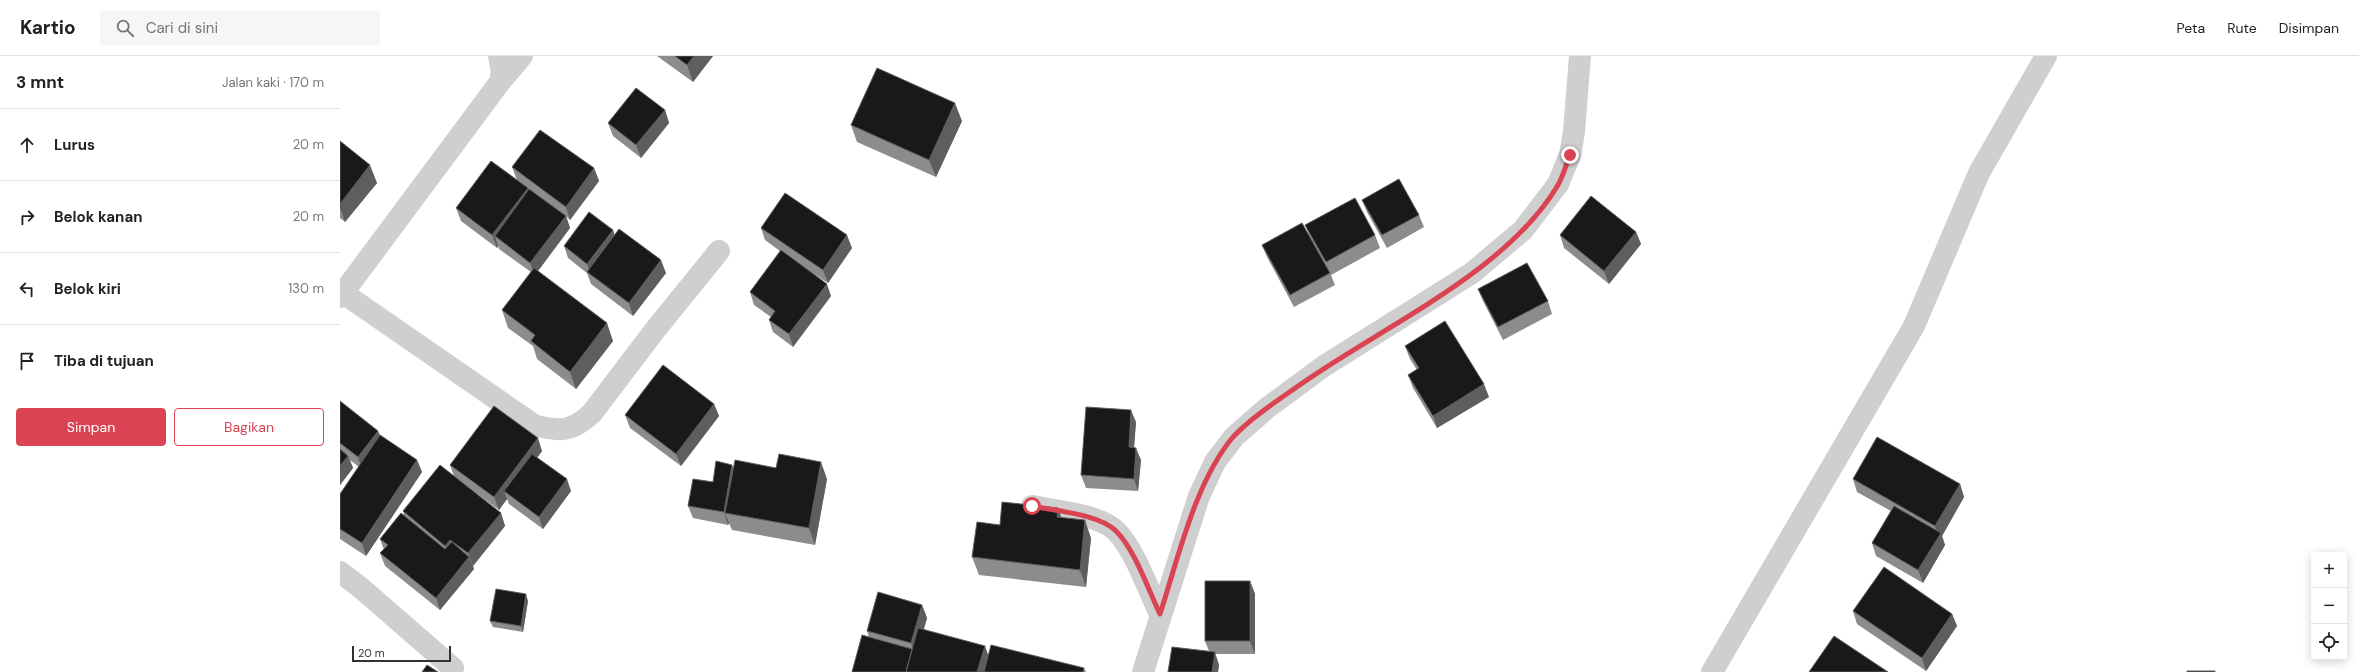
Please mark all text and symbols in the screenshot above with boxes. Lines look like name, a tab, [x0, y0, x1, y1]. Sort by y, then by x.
search box	[100, 10, 380, 46]
text: Kartio	[20, 15, 76, 40]
icon: search	[114, 17, 136, 39]
text: Cari di sini	[146, 18, 218, 38]
text: Peta	[2177, 19, 2205, 37]
text: Rute	[2227, 19, 2257, 37]
text: Disimpan	[2279, 19, 2339, 37]
text: 3 mnt	[16, 71, 64, 93]
text: Jalan kaki · 170 m	[222, 74, 324, 91]
icon: ahead	[16, 134, 38, 156]
text: Lurus	[54, 135, 95, 155]
text: 20 m	[293, 136, 324, 153]
route end	[1561, 146, 1579, 164]
icon: right	[16, 206, 38, 228]
text: Belok kanan	[54, 207, 142, 227]
text: 20 m	[293, 208, 324, 225]
icon: left	[16, 278, 38, 300]
text: Belok kiri	[54, 279, 121, 299]
text: 130 m	[288, 280, 324, 297]
icon: arrive	[16, 350, 38, 372]
text: Tiba di tujuan	[54, 351, 154, 371]
button: Simpan	[16, 408, 166, 446]
button: Bagikan	[174, 408, 324, 446]
route start	[1023, 497, 1041, 515]
map controls	[2311, 552, 2347, 660]
button: +	[2311, 552, 2347, 588]
button: −	[2311, 588, 2347, 624]
button: locate	[2311, 624, 2347, 660]
scale bar	[352, 644, 451, 663]
text: 20 m	[358, 646, 384, 660]

